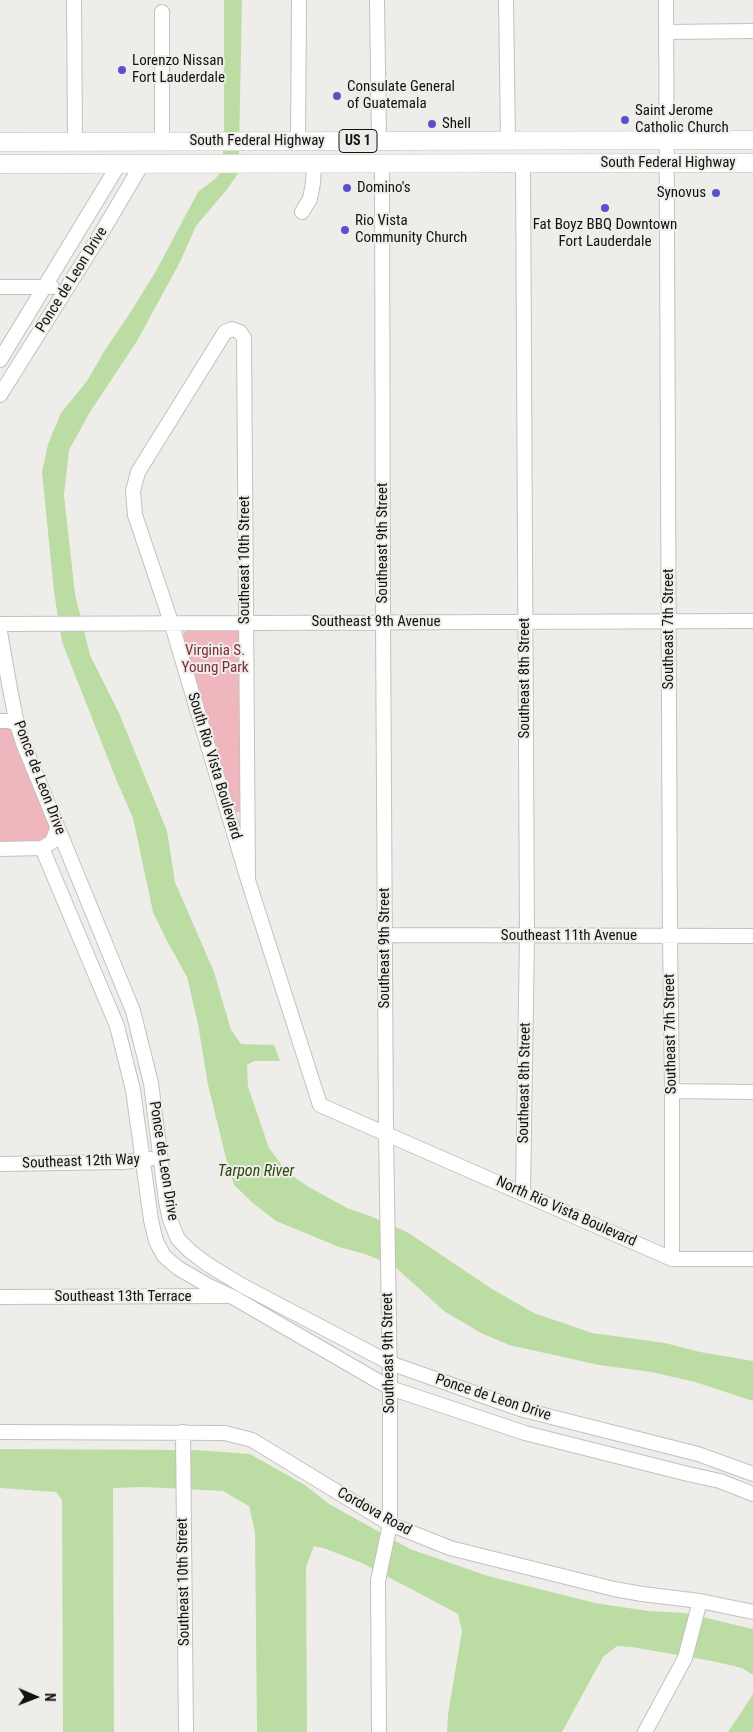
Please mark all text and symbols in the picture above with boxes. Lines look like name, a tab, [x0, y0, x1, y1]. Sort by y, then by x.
place label: Lorenzo Nissan Fort Lauderdale	[132, 52, 225, 87]
marker: Lorenzo Nissan Fort Lauderdale	[116, 64, 128, 76]
place label: Consulate General of Guatemala	[347, 78, 455, 113]
marker: Consulate General of Guatemala	[331, 90, 343, 102]
place label: Saint Jerome Catholic Church	[635, 102, 729, 137]
marker: Saint Jerome Catholic Church	[619, 114, 631, 126]
place label: Shell	[442, 115, 471, 133]
marker: Shell	[426, 118, 438, 130]
road number: US 1	[339, 130, 377, 152]
street label: South Federal Highway	[189, 132, 325, 150]
street label: South Federal Highway	[600, 154, 736, 172]
place label: Domino's	[357, 179, 411, 197]
marker: Domino's	[341, 182, 353, 194]
place label: Synovus	[657, 184, 706, 202]
marker: Synovus	[710, 187, 722, 199]
marker: Fat Boyz BBQ Downtown Fort Lauderdale	[599, 202, 611, 214]
place label: Rio Vista Community Church	[355, 212, 467, 247]
place label: Fat Boyz BBQ Downtown Fort Lauderdale	[533, 216, 677, 251]
street label: Ponce de Leon Drive	[32, 224, 112, 336]
marker: Rio Vista Community Church	[339, 224, 351, 236]
street label: Southeast 9th Street	[374, 483, 392, 603]
street label: Southeast 10th Street	[236, 496, 254, 624]
street label: Southeast 7th Street	[660, 569, 678, 689]
street label: Southeast 9th Avenue	[312, 613, 440, 631]
street label: Southeast 8th Street	[516, 618, 534, 738]
park label: Virginia S. Young Park	[181, 642, 249, 677]
street label: South Rio Vista Boulevard	[183, 690, 245, 842]
street label: Ponce de Leon Drive	[9, 718, 69, 838]
street label: Southeast 9th Street	[376, 888, 394, 1008]
street label: Southeast 11th Avenue	[501, 927, 637, 945]
street label: Southeast 7th Street	[661, 973, 681, 1095]
street label: Southeast 8th Street	[515, 1022, 535, 1144]
street label: Ponce de Leon Drive	[145, 1100, 181, 1222]
street label: Southeast 12th Way	[22, 1151, 140, 1173]
water label: Tarpon River	[218, 1162, 294, 1182]
street label: North Rio Vista Boulevard	[493, 1173, 639, 1251]
street label: Southeast 13th Terrace	[54, 1288, 192, 1306]
street label: Southeast 9th Street	[379, 1292, 399, 1414]
street label: Ponce de Leon Drive	[433, 1371, 553, 1425]
street label: Cordova Road	[334, 1484, 414, 1540]
street label: Southeast 10th Street	[174, 1518, 194, 1646]
north arrow	[10, 1672, 60, 1722]
text: N	[42, 1693, 58, 1702]

